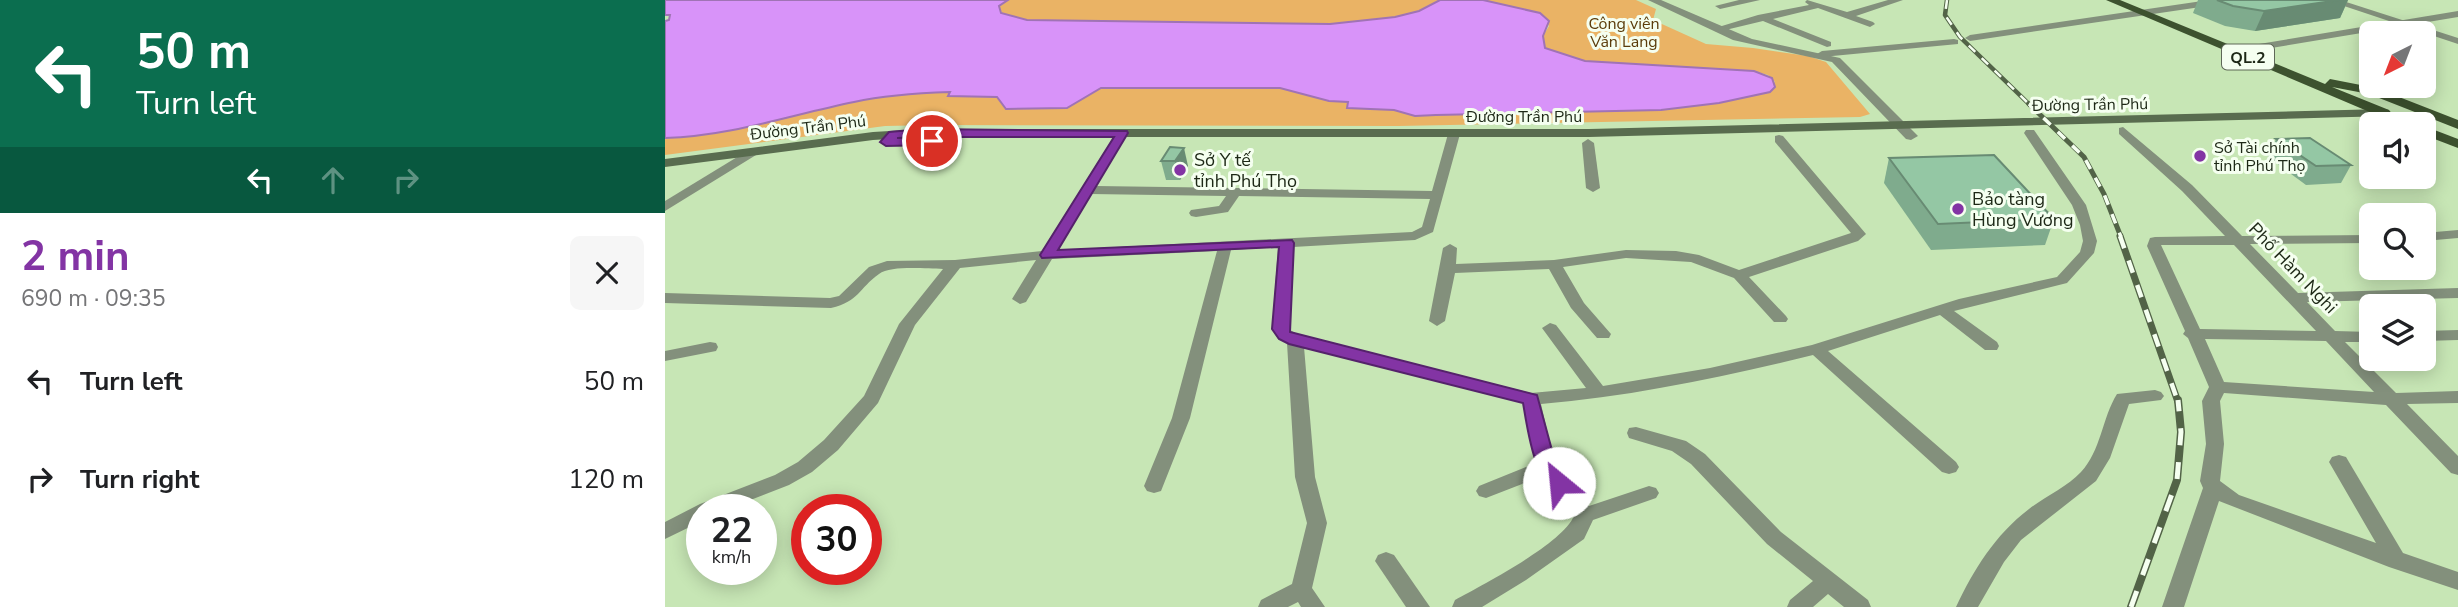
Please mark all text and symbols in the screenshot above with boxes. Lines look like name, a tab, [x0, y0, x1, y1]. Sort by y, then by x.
park label: Công viên Văn Lang	[1588, 13, 1660, 53]
text: 50 m	[136, 18, 251, 85]
north arrow	[2359, 21, 2436, 98]
map controls	[2359, 21, 2436, 371]
icon: left	[21, 28, 112, 119]
road number: QL.2	[2222, 44, 2274, 69]
text: Turn left	[136, 82, 256, 125]
street label: Đường Trần Phú	[2031, 93, 2148, 117]
street label: Đường Trần Phú	[1465, 106, 1582, 128]
street label: Đường Trần Phú	[748, 110, 867, 146]
pin	[902, 111, 962, 171]
button: sound	[2359, 112, 2436, 189]
icon: arrive	[913, 122, 951, 160]
place label: Sở Tài chính tỉnh Phú Thọ	[2214, 137, 2306, 177]
place label: Sở Y tế tỉnh Phú Thọ	[1194, 148, 1297, 193]
marker: Sở Tài chính tỉnh Phú Thọ	[2192, 148, 2208, 164]
icon: left	[241, 161, 279, 199]
icon: ahead	[314, 161, 352, 199]
icon: right	[387, 161, 425, 199]
marker: Sở Y tế tỉnh Phú Thọ	[1172, 162, 1188, 178]
place label: Bảo tàng Hùng Vương	[1972, 187, 2074, 232]
marker: Bảo tàng Hùng Vương	[1950, 201, 1966, 217]
button: search	[2359, 203, 2436, 280]
street label: Phố Hàm Nghi	[2243, 217, 2343, 319]
text: 2 min	[21, 228, 130, 285]
button: close	[570, 236, 644, 310]
text: 690 m · 09:35	[21, 283, 166, 314]
button: layers	[2359, 294, 2436, 371]
icon: left	[21, 362, 59, 400]
text: Turn left	[80, 364, 183, 399]
text: 50 m	[584, 364, 644, 399]
position arrow	[1522, 446, 1596, 520]
icon: right	[21, 460, 59, 498]
text: Turn right	[80, 462, 199, 497]
text: 120 m	[568, 462, 644, 497]
speed limit sign: 30	[791, 494, 882, 585]
text: 22	[710, 507, 753, 554]
text: km/h	[712, 545, 751, 569]

